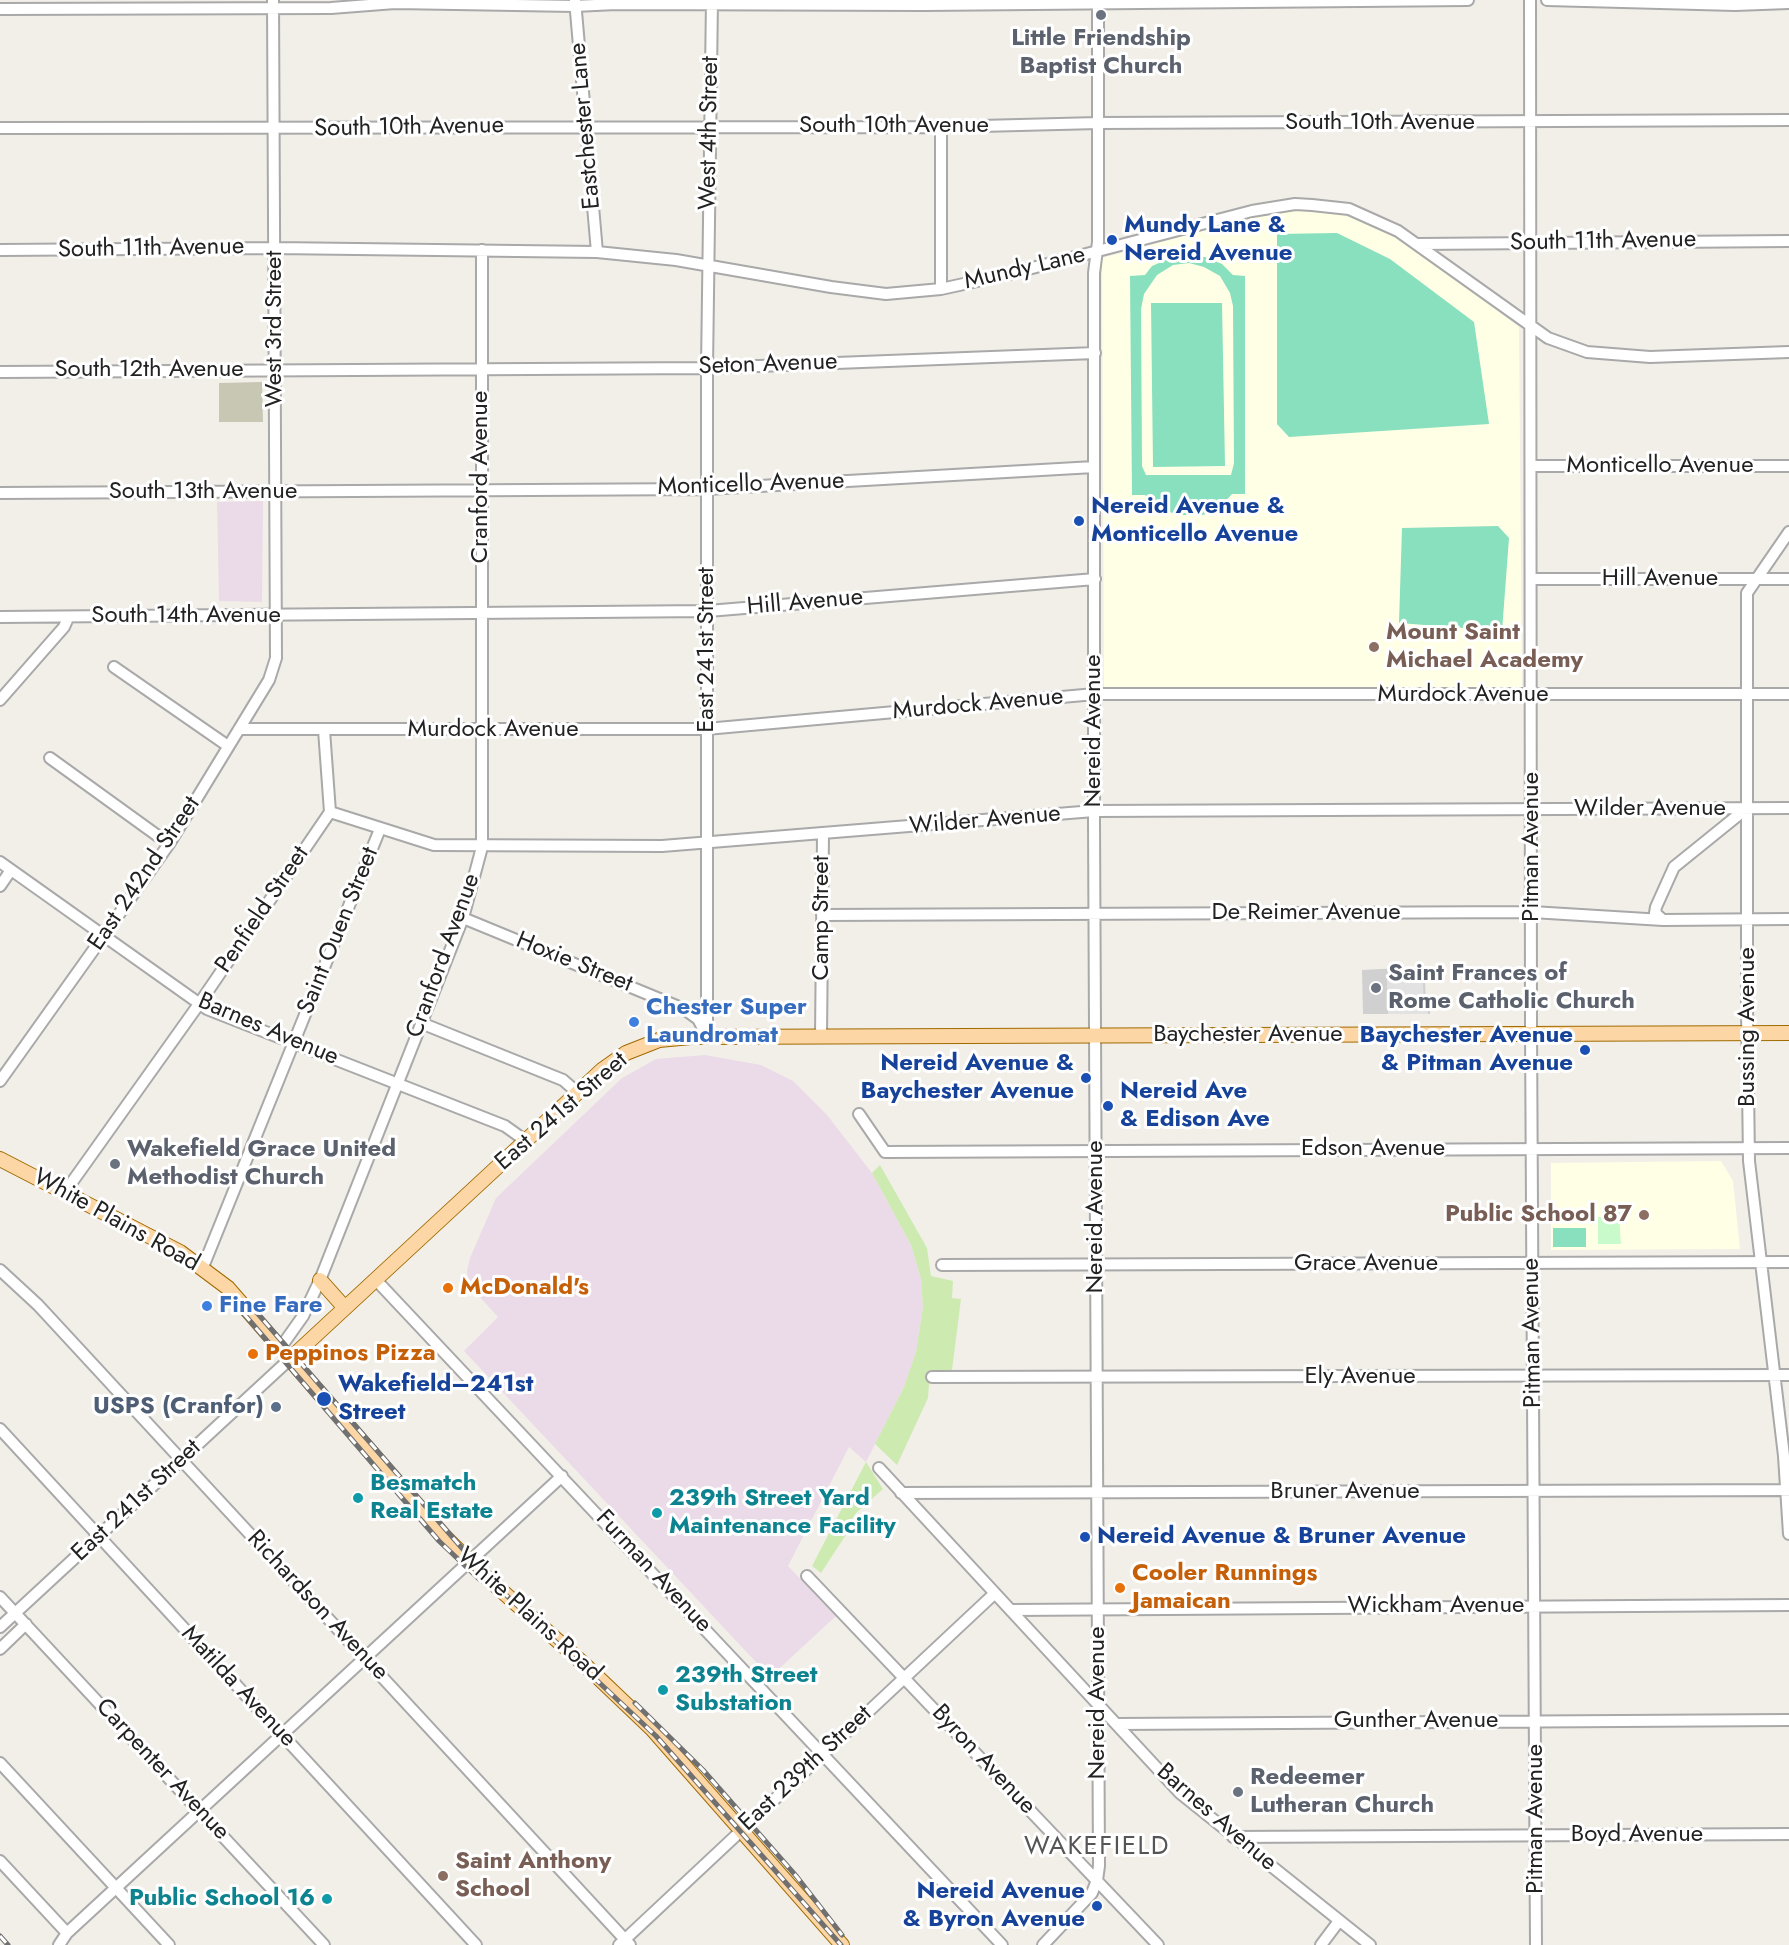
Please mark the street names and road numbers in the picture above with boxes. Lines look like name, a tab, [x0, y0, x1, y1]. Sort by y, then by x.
street label: Eastchester Lane	[564, 41, 608, 211]
street label: West 4th Street	[694, 56, 726, 210]
street label: South 10th Avenue	[1285, 109, 1475, 137]
street label: South 10th Avenue	[314, 112, 504, 144]
street label: South 10th Avenue	[799, 112, 989, 140]
street label: South 11th Avenue	[1510, 226, 1696, 258]
street label: South 11th Avenue	[58, 233, 244, 265]
street label: Mundy Lane	[962, 241, 1088, 297]
street label: West 3rd Street	[261, 251, 289, 407]
street label: Seton Avenue	[698, 348, 838, 382]
street label: South 12th Avenue	[54, 356, 244, 384]
street label: Cranford Avenue	[467, 391, 495, 563]
street label: Monticello Avenue	[1566, 452, 1754, 480]
street label: Monticello Avenue	[657, 467, 845, 503]
street label: South 13th Avenue	[109, 478, 297, 506]
street label: Hill Avenue	[1602, 565, 1718, 593]
street label: East 241st Street	[693, 567, 721, 733]
street label: Hill Avenue	[746, 584, 864, 622]
street label: South 14th Avenue	[91, 602, 281, 630]
street label: Nereid Avenue	[1080, 654, 1108, 808]
street label: Murdock Avenue	[1377, 681, 1549, 709]
street label: Murdock Avenue	[892, 683, 1064, 727]
street label: Murdock Avenue	[407, 716, 579, 744]
street label: Pitman Avenue	[1518, 772, 1546, 922]
street label: East 242nd Street	[83, 792, 207, 956]
street label: Wilder Avenue	[1574, 795, 1726, 823]
street label: Wilder Avenue	[908, 800, 1062, 842]
street label: Penfield Street	[210, 841, 316, 979]
street label: Saint Ouen Street	[292, 843, 386, 1019]
street label: Camp Street	[808, 856, 836, 980]
street label: Cranford Avenue	[401, 870, 487, 1042]
street label: De Reimer Avenue	[1211, 899, 1401, 927]
street label: Hoxie Street	[512, 927, 636, 999]
street label: Bussing Avenue	[1734, 947, 1762, 1107]
street label: Barnes Avenue	[193, 987, 343, 1073]
street label: Baychester Avenue	[1153, 1021, 1343, 1049]
street label: East 241st Street	[490, 1047, 634, 1177]
street label: Edson Avenue	[1301, 1135, 1445, 1163]
street label: Nereid Avenue	[1082, 1140, 1110, 1294]
street label: White Plains Road	[28, 1163, 204, 1279]
street label: Grace Avenue	[1294, 1250, 1438, 1278]
street label: Pitman Avenue	[1517, 1258, 1549, 1408]
street label: Ely Avenue	[1304, 1363, 1416, 1391]
street label: East 241st Street	[67, 1434, 207, 1568]
street label: Bruner Avenue	[1270, 1478, 1420, 1506]
street label: Furman Avenue	[589, 1505, 717, 1639]
street label: Richardson Avenue	[240, 1525, 394, 1687]
street label: White Plains Road	[450, 1542, 608, 1688]
street label: Wickham Avenue	[1348, 1592, 1524, 1620]
street label: Matilda Avenue	[174, 1620, 302, 1754]
street label: Nereid Avenue	[1084, 1626, 1112, 1780]
street label: Carpenter Avenue	[89, 1693, 235, 1847]
street label: Byron Avenue	[925, 1699, 1041, 1821]
street label: East 239th Street	[734, 1700, 878, 1838]
street label: Gunther Avenue	[1334, 1707, 1498, 1735]
street label: Pitman Avenue	[1522, 1744, 1550, 1894]
street label: Barnes Avenue	[1150, 1758, 1282, 1878]
street label: Boyd Avenue	[1571, 1821, 1703, 1849]

